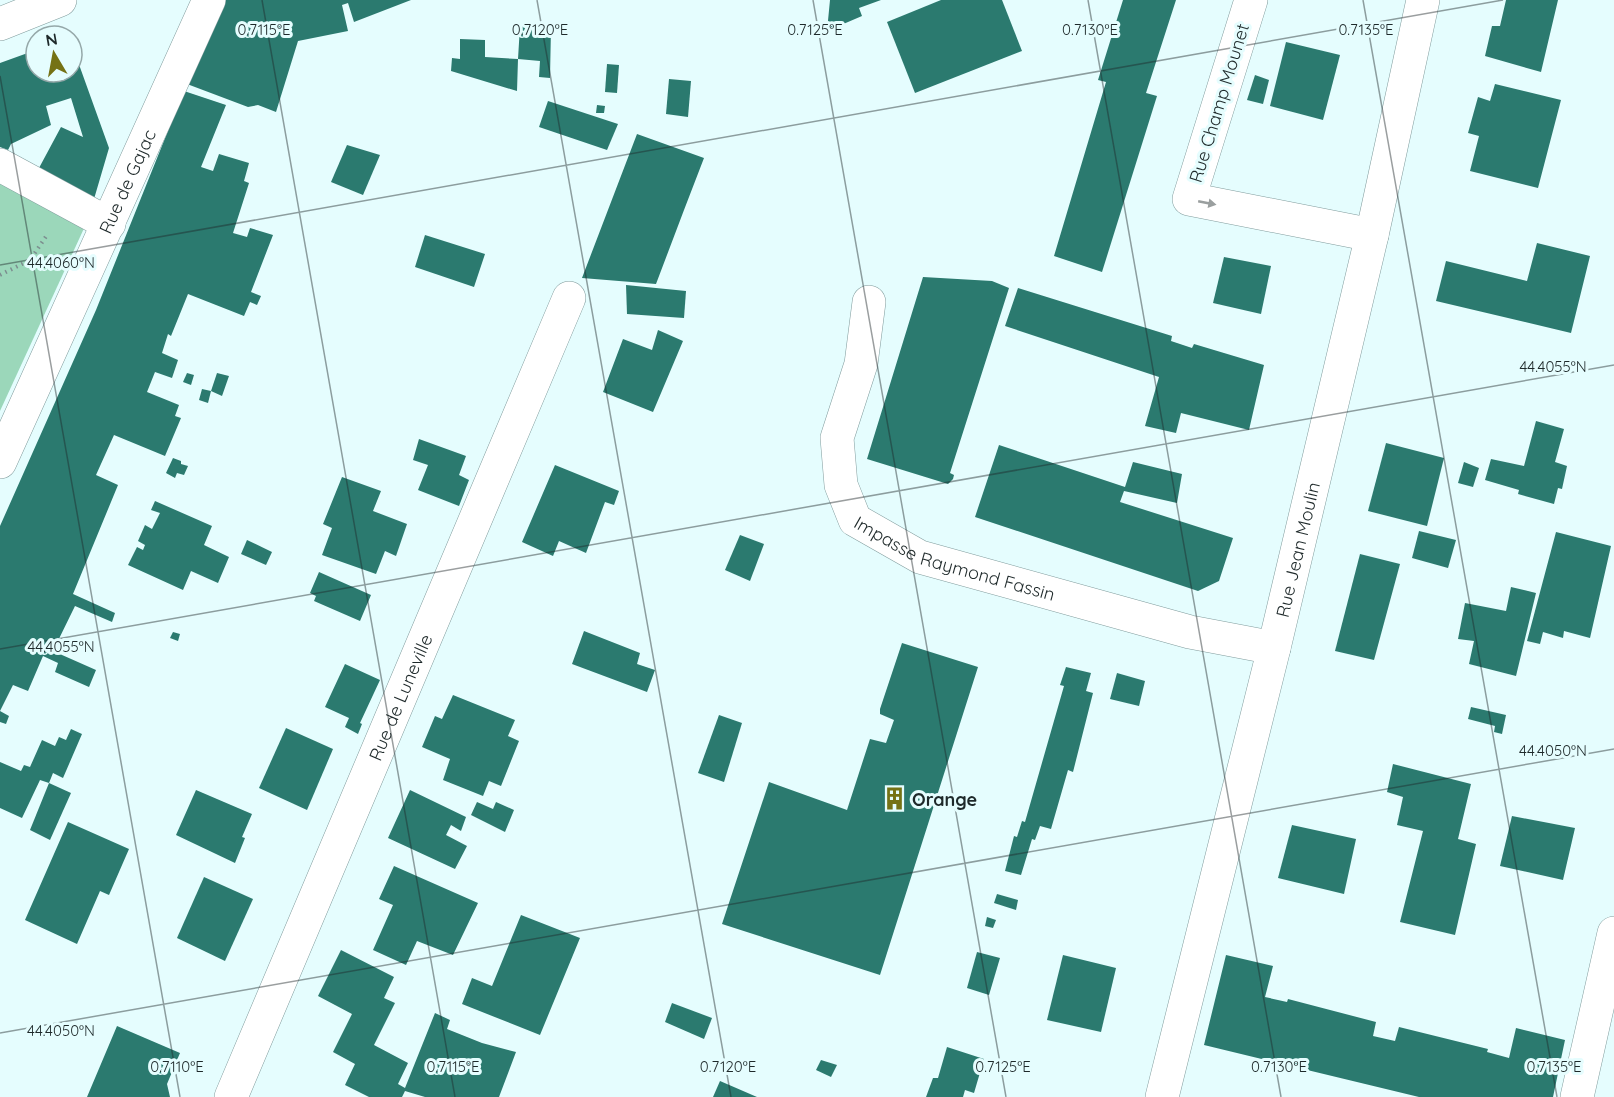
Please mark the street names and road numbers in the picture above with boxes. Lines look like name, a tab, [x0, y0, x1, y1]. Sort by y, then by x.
street label: Rue Champ Mounet	[1184, 21, 1254, 185]
street label: Rue de Gajac	[93, 126, 161, 237]
street label: Rue Jean Moulin	[1270, 479, 1325, 620]
street label: Impasse Raymond Fassin	[850, 511, 1058, 605]
street label: Rue de Luneville	[363, 631, 437, 764]

